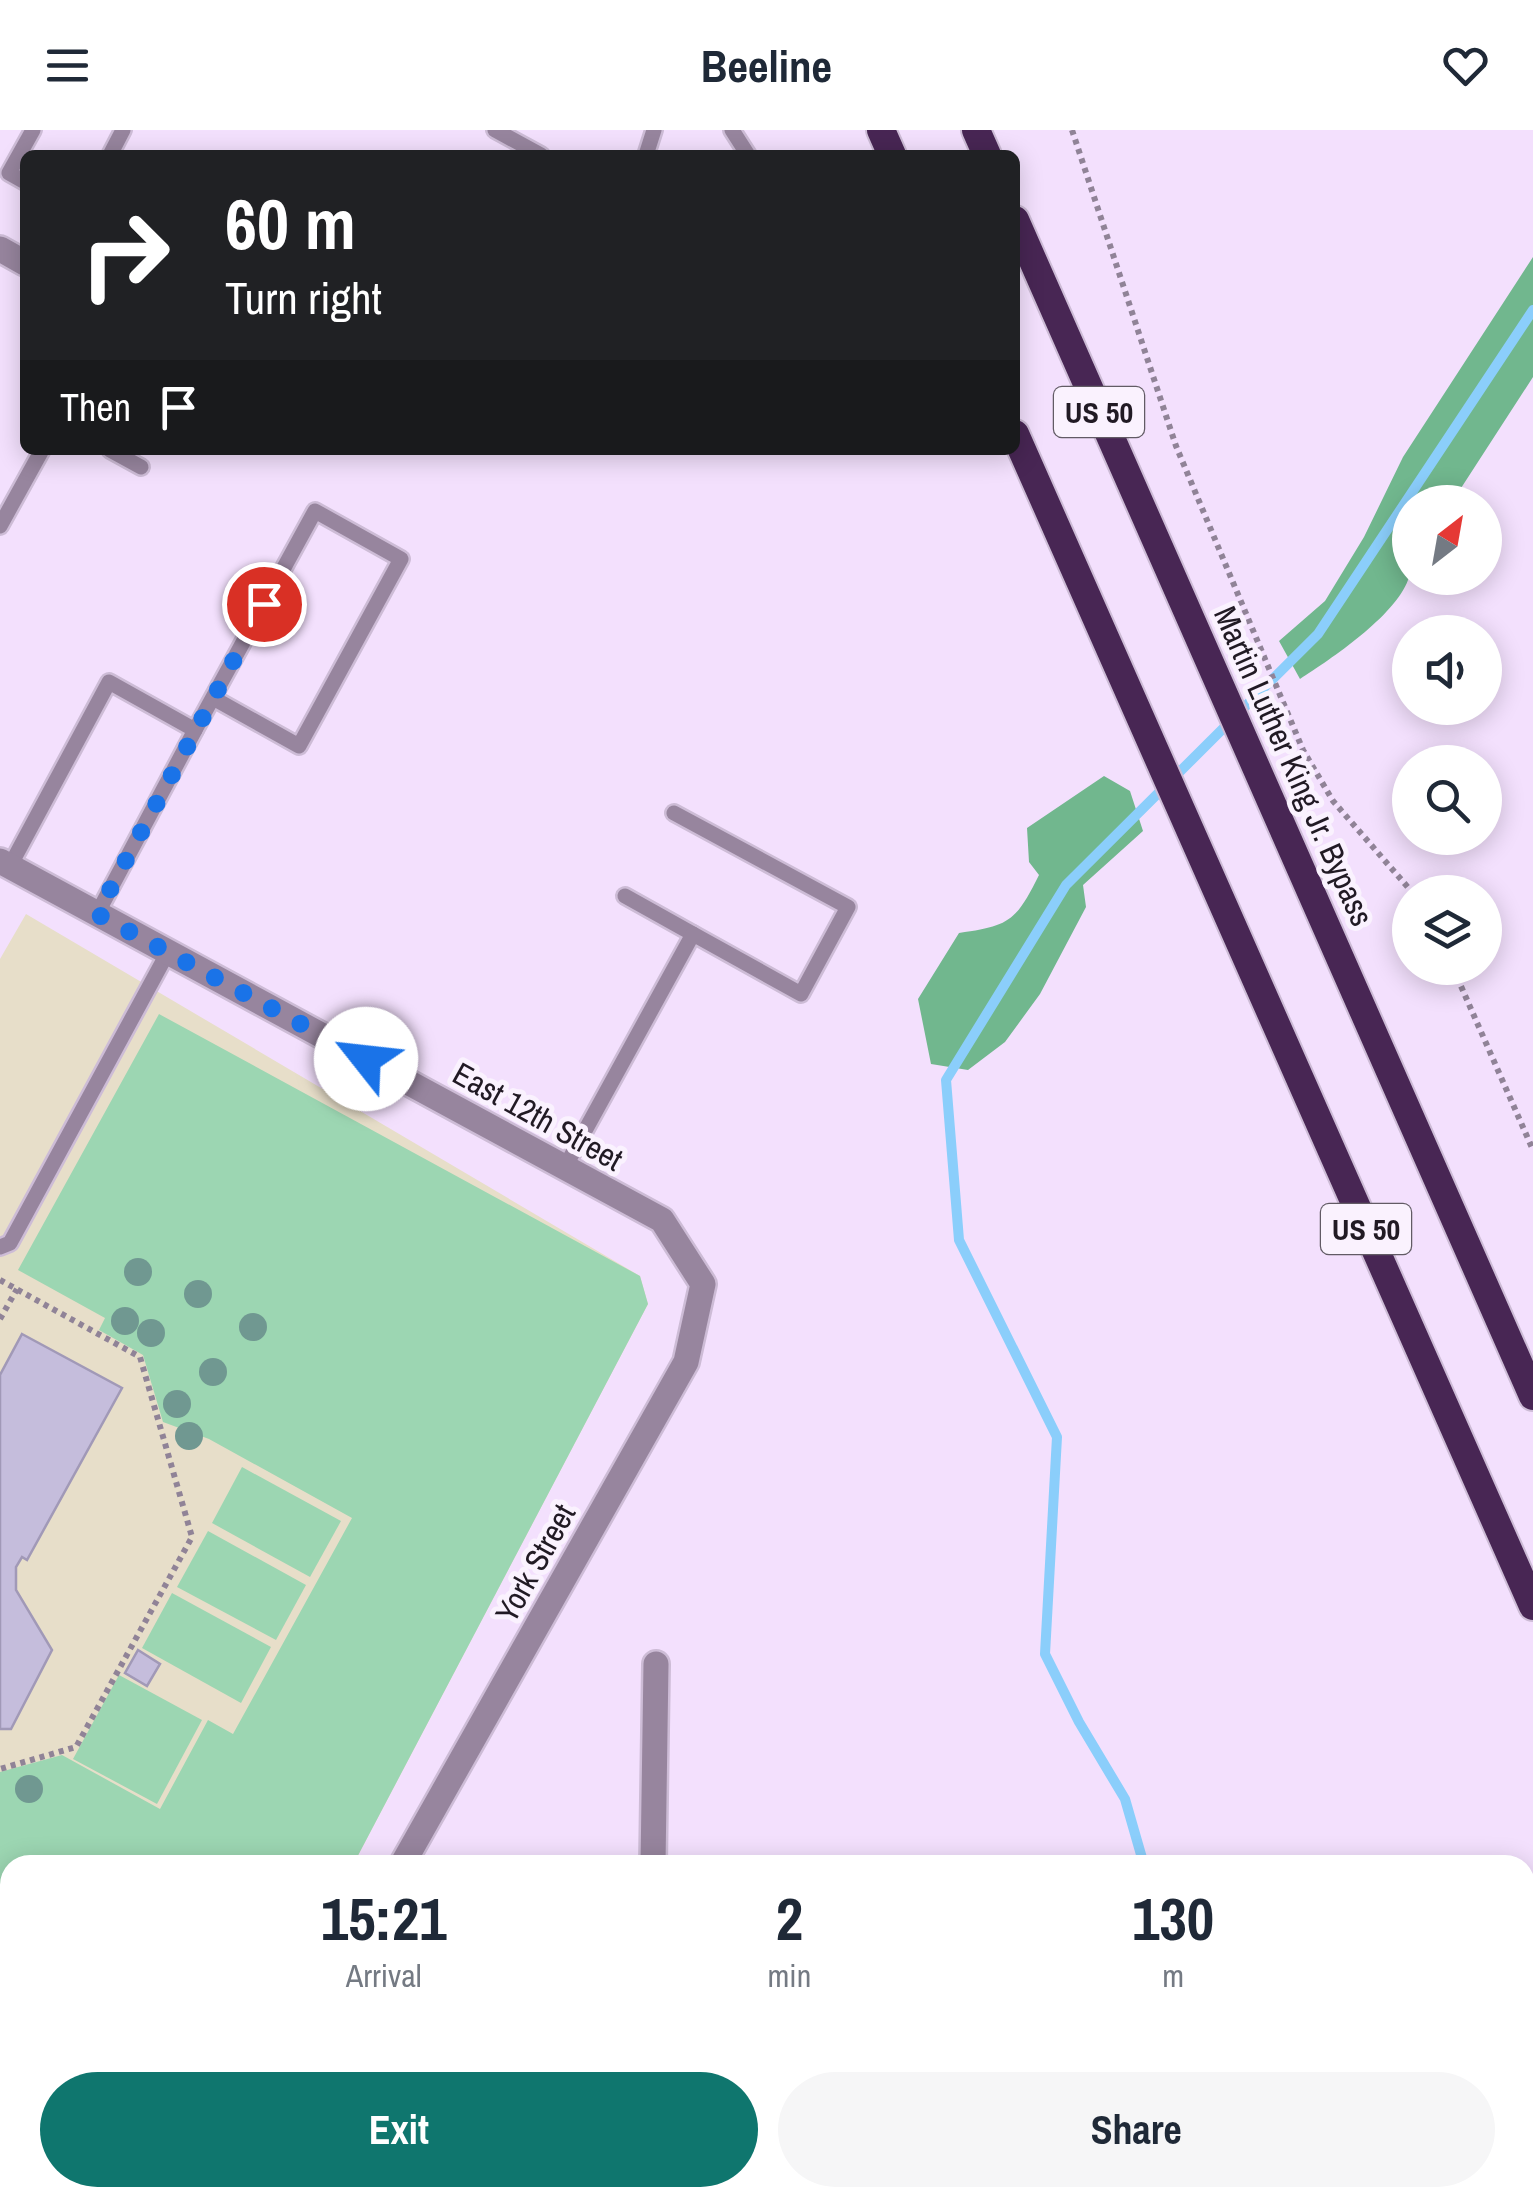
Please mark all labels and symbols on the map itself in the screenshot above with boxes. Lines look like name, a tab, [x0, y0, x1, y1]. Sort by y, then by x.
road number: US 50	[1054, 387, 1144, 437]
north arrow	[1392, 485, 1502, 595]
pin	[222, 562, 307, 647]
street label: Martin Luther King Jr. Bypass	[1204, 599, 1384, 933]
position arrow	[314, 1007, 418, 1111]
street label: East 12th Street	[445, 1052, 631, 1180]
road number: US 50	[1321, 1204, 1411, 1254]
street label: York Street	[485, 1496, 585, 1630]

